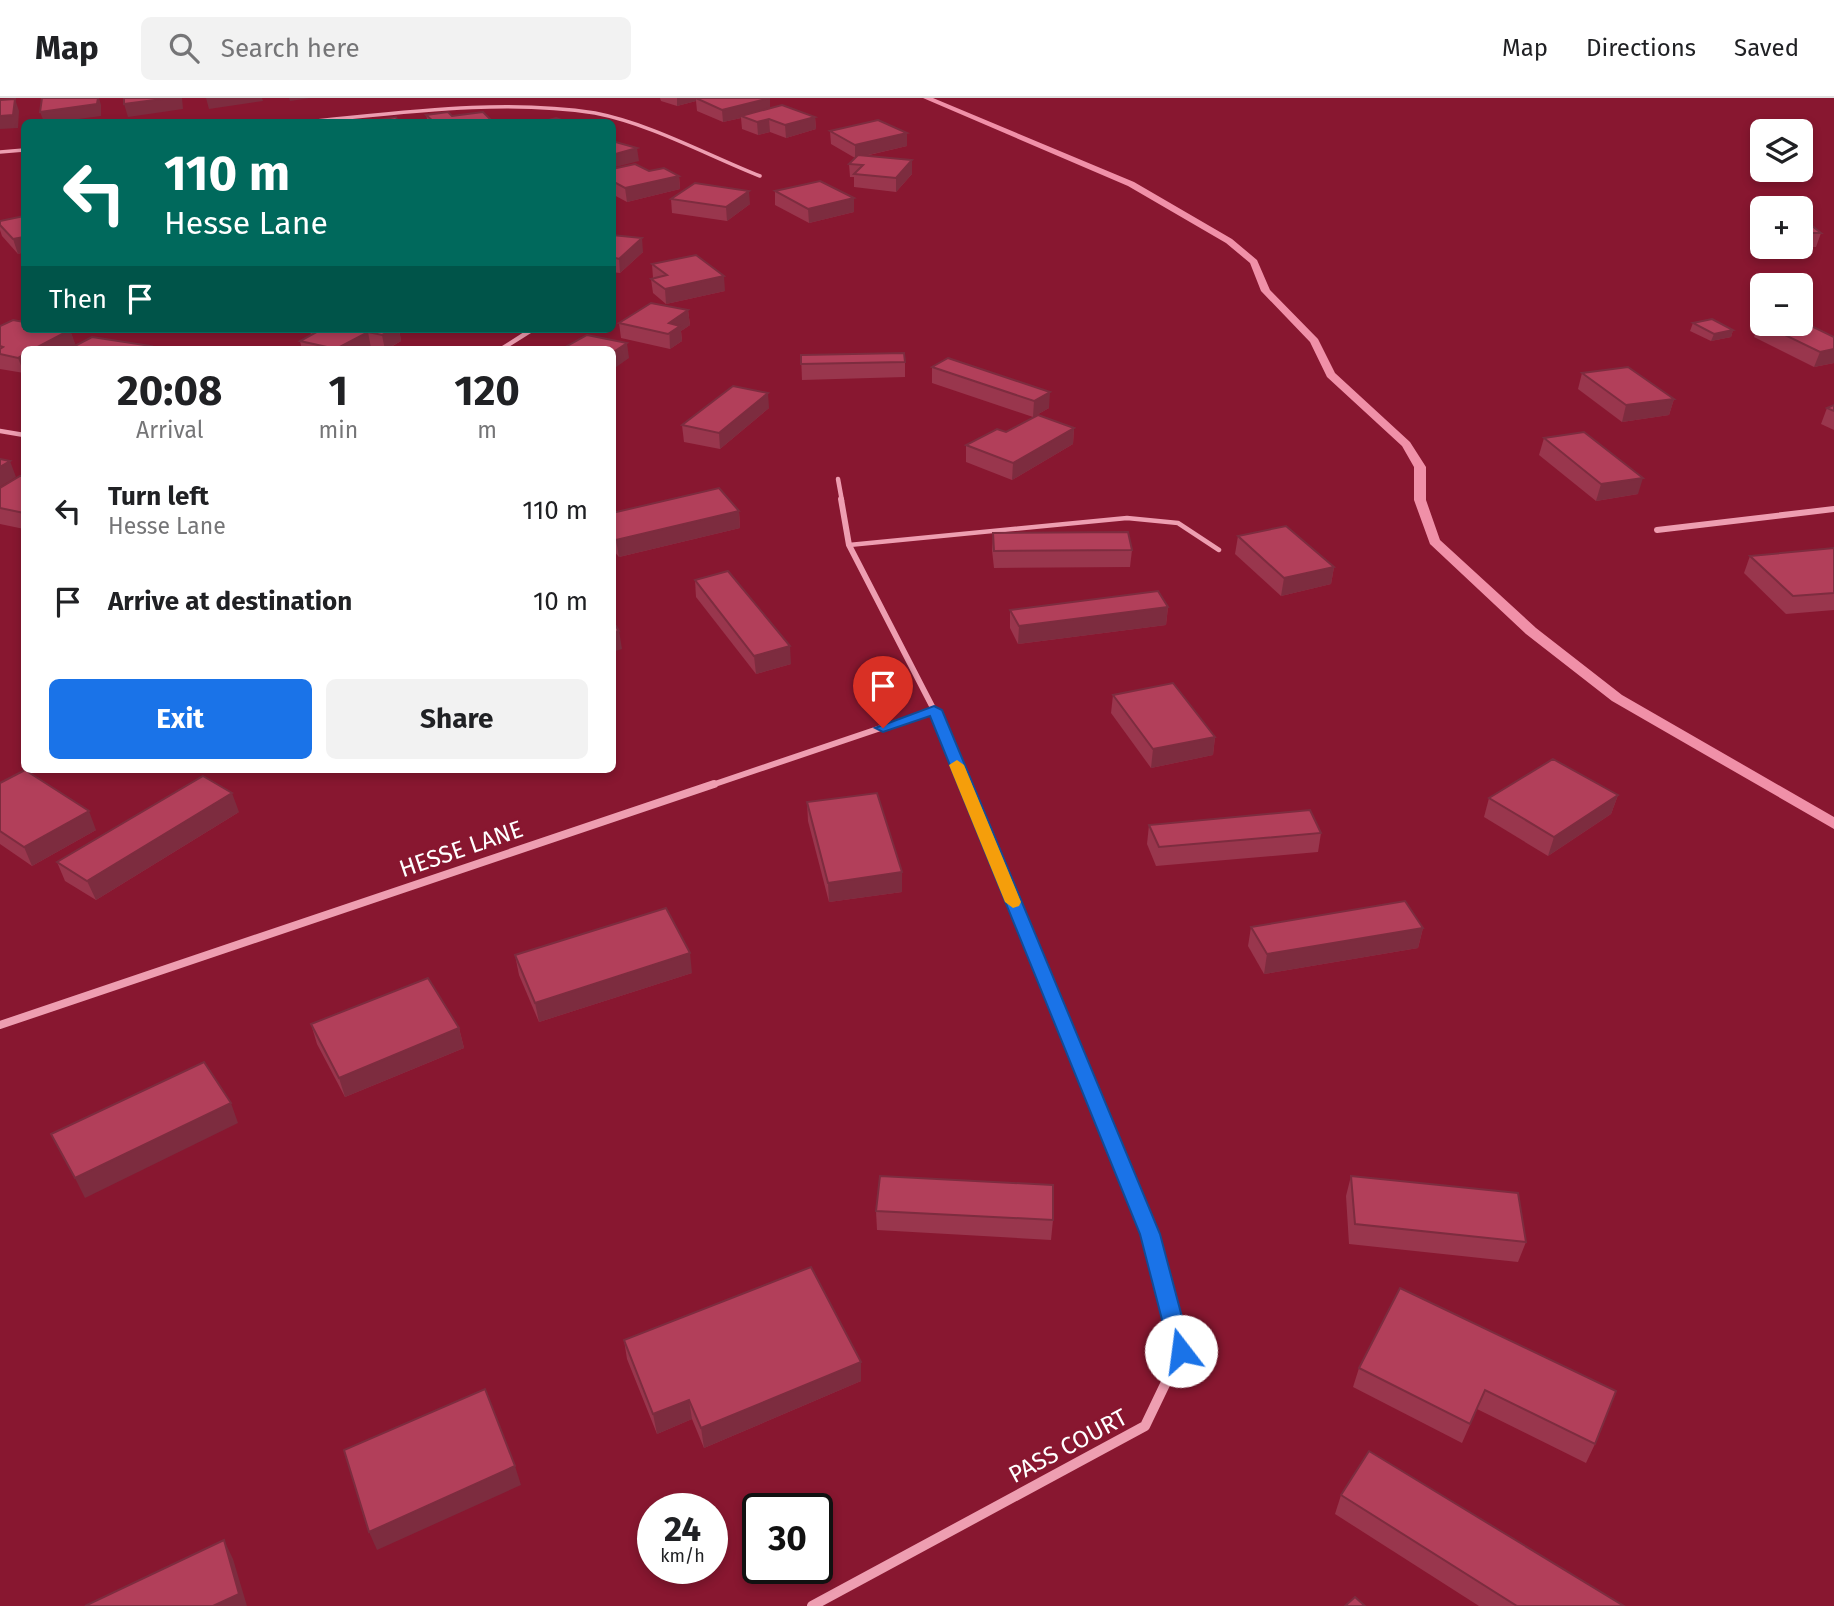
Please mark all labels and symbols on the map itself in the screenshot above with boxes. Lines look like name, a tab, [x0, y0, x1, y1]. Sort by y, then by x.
pin	[853, 656, 913, 728]
street label: HESSE LANE	[395, 815, 527, 883]
position arrow	[1144, 1314, 1218, 1388]
street label: PASS COURT	[1004, 1403, 1133, 1489]
speed limit sign: 30	[742, 1493, 833, 1584]

